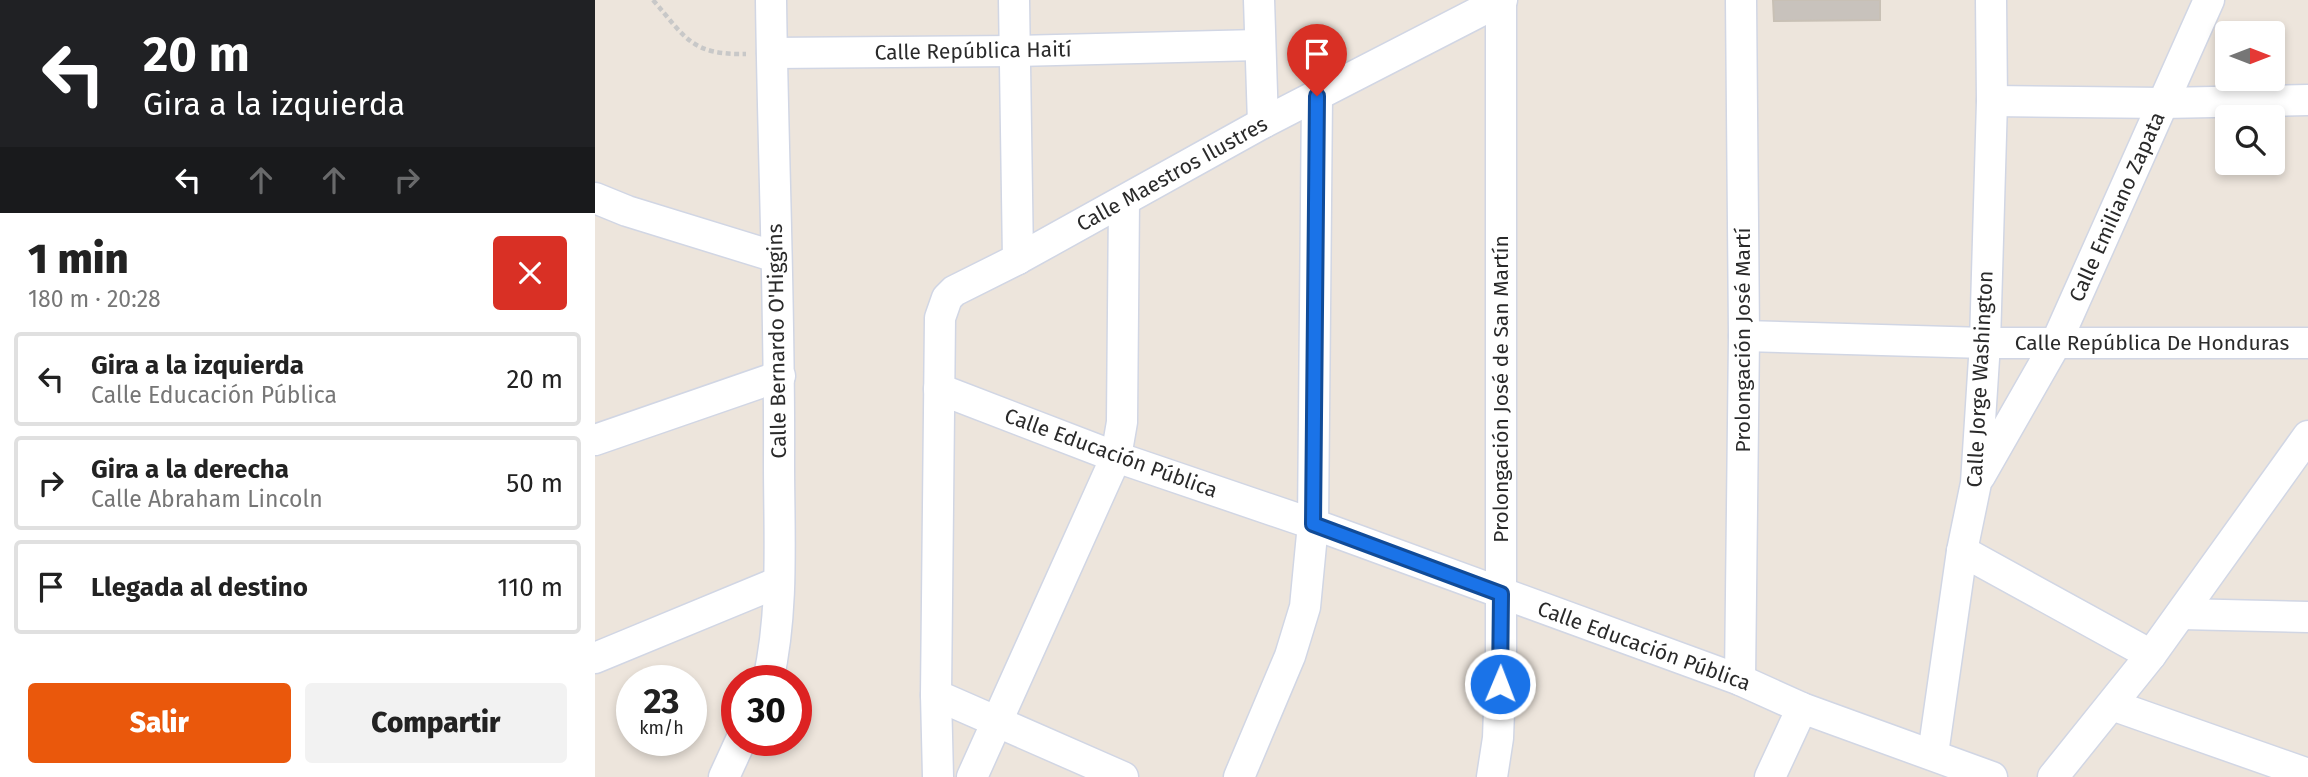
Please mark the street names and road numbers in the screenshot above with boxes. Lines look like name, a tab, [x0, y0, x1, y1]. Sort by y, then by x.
street label: Calle República Haití	[874, 36, 1072, 66]
street label: Calle Emiliano Zapata	[2063, 108, 2171, 306]
street label: Calle Maestros Ilustres	[1072, 111, 1272, 237]
street label: Calle Bernardo O'Higgins	[762, 223, 792, 459]
street label: Prolongación José Martí	[1730, 227, 1756, 453]
street label: Prolongación José de San Martín	[1488, 235, 1514, 543]
street label: Calle Jorge Washington	[1961, 270, 1999, 488]
street label: Calle República De Honduras	[2015, 330, 2289, 356]
street label: Calle Educación Pública	[1001, 402, 1221, 504]
street label: Calle Educación Pública	[1534, 595, 1754, 697]

